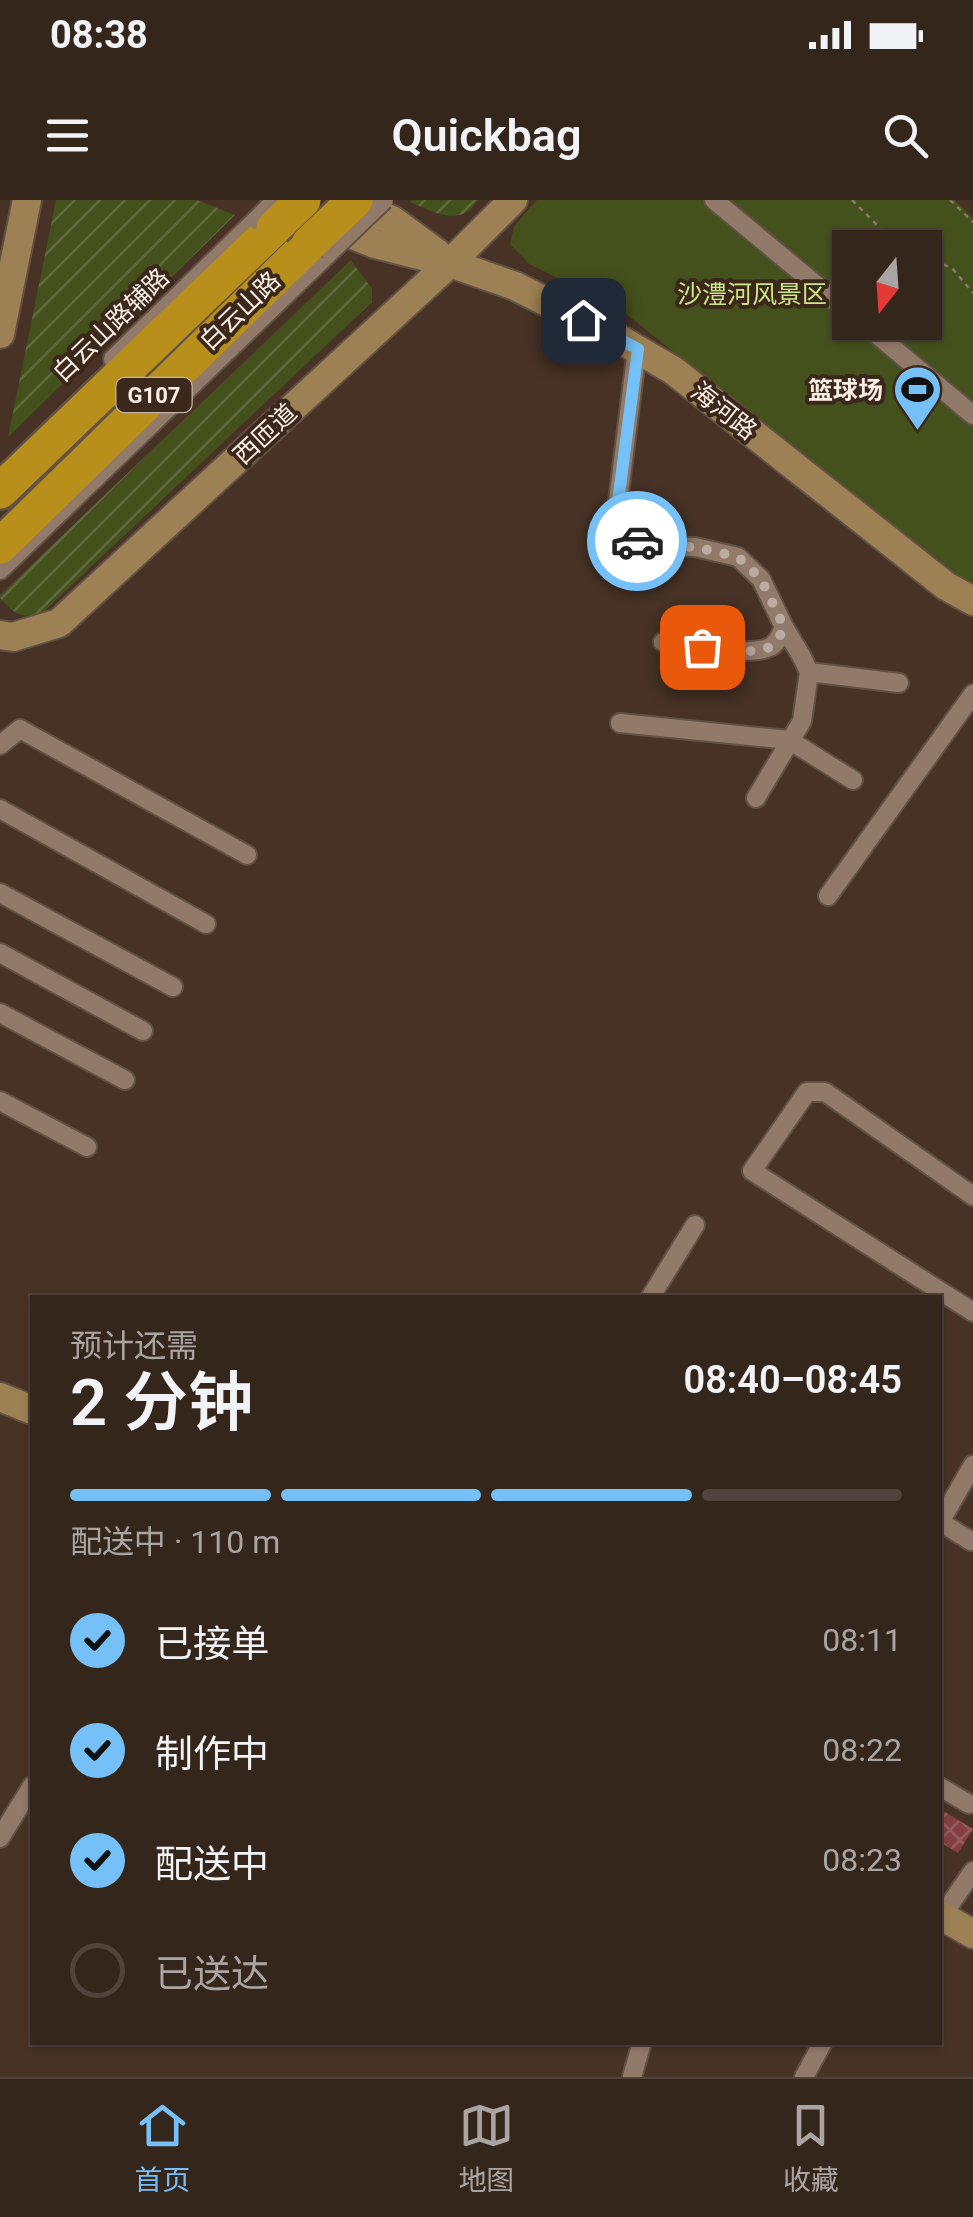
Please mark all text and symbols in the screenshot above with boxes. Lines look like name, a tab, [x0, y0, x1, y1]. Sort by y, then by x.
text: 08:38	[50, 13, 148, 57]
icon: menu	[40, 108, 95, 163]
icon: search	[878, 108, 933, 163]
text: Quickbag	[391, 109, 582, 162]
north arrow	[832, 230, 942, 340]
map controls	[832, 230, 942, 340]
street label: 白云山路辅路	[47, 262, 175, 388]
street label: 白云山路	[194, 266, 286, 356]
pin	[541, 278, 626, 363]
park label: 沙澧河风景区	[677, 280, 827, 309]
icon: home	[556, 293, 611, 348]
sports icon: 篮球场	[892, 364, 944, 432]
street label: 海河路	[686, 376, 762, 446]
place label: 篮球场	[808, 376, 883, 405]
road number: G107	[116, 378, 192, 412]
street label: 西匝道	[228, 398, 302, 470]
courier	[587, 491, 687, 591]
icon: car	[610, 514, 665, 569]
pin	[660, 605, 745, 690]
icon: bag	[675, 620, 730, 675]
text: 预计还需	[70, 1327, 198, 1365]
text: 08:40–08:45	[683, 1358, 902, 1402]
text: 2 分钟	[70, 1365, 253, 1441]
text: 配送中 · 110 m	[70, 1523, 280, 1561]
icon: check	[70, 1613, 125, 1668]
text: 08:11	[822, 1621, 902, 1659]
text: 已接单	[155, 1622, 269, 1666]
icon: check	[70, 1723, 125, 1778]
text: 08:22	[822, 1731, 902, 1769]
text: 制作中	[155, 1732, 269, 1776]
icon: check	[70, 1833, 125, 1888]
text: 08:23	[822, 1841, 902, 1879]
text: 配送中	[155, 1842, 269, 1886]
text: 已送达	[155, 1952, 269, 1996]
tab: 首页	[134, 2098, 190, 2198]
tab: 地图	[458, 2098, 515, 2198]
tab: 收藏	[783, 2098, 839, 2198]

